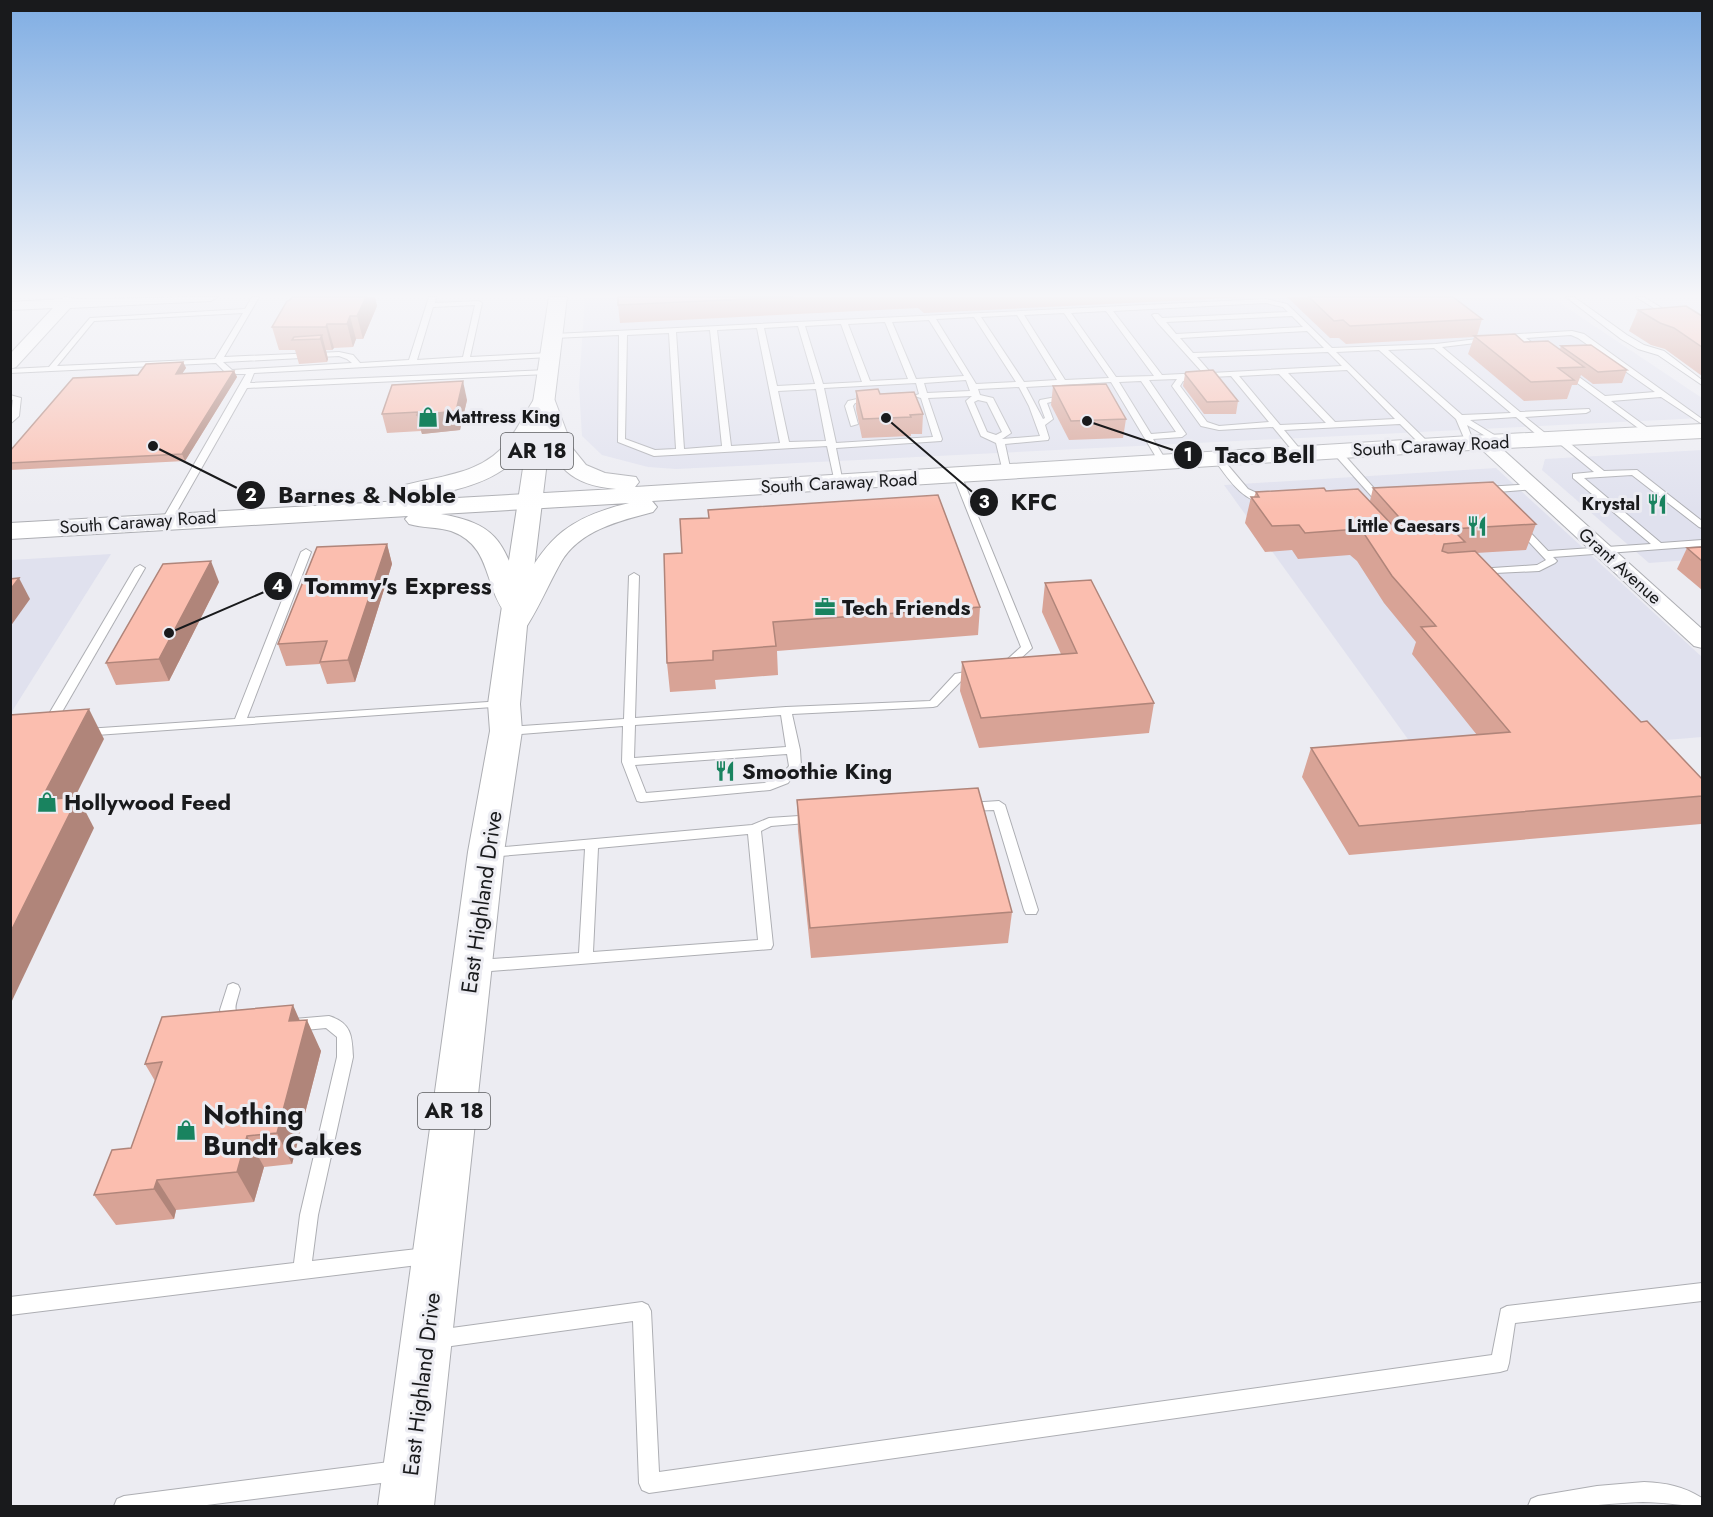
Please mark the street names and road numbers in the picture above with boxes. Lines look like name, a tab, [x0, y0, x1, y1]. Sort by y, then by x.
street label: South Caraway Road	[1352, 429, 1510, 463]
road number: AR 18	[501, 433, 573, 469]
street label: South Caraway Road	[760, 466, 918, 500]
street label: South Caraway Road	[59, 504, 217, 540]
street label: Grant Avenue	[1573, 522, 1667, 610]
street label: East Highland Drive	[452, 809, 510, 995]
road number: AR 18	[418, 1093, 490, 1129]
street label: East Highland Drive	[394, 1291, 448, 1477]

